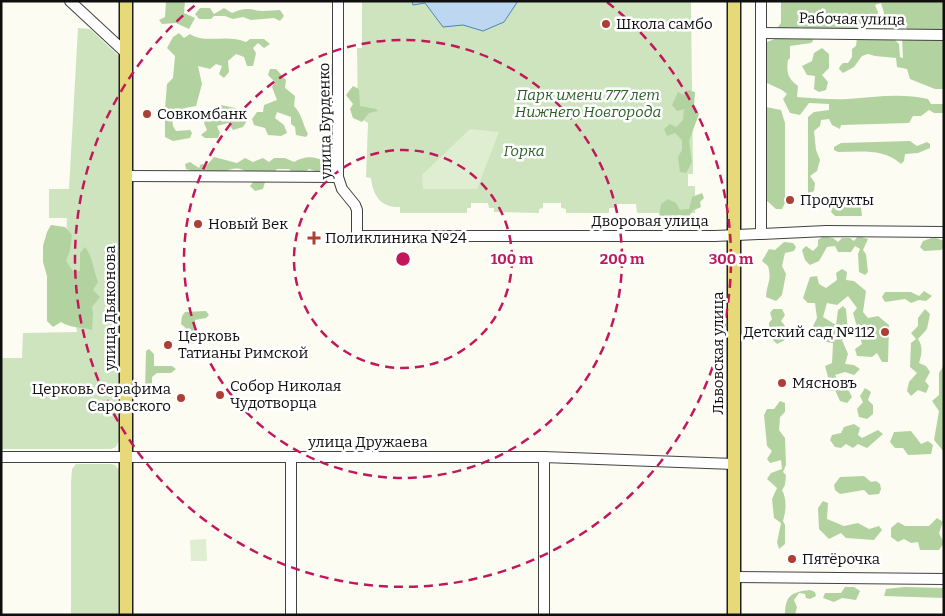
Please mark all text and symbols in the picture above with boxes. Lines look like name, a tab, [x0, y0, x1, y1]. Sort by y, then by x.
street label: Рабочая улица	[799, 9, 905, 29]
place label: Школа самбо	[616, 15, 713, 33]
marker: Школа самбо	[600, 18, 612, 30]
street label: улица Бурденко	[315, 63, 335, 180]
park label: Парк имени 777 лет Нижнего Новгорода	[515, 86, 661, 121]
place label: Совкомбанк	[157, 105, 247, 123]
marker: Совкомбанк	[141, 108, 153, 120]
park label: Горка	[504, 142, 544, 160]
place label: Продукты	[800, 191, 874, 209]
marker: Продукты	[784, 194, 796, 206]
street label: Дворовая улица	[591, 212, 709, 230]
place label: Новый Век	[208, 215, 288, 233]
marker: Новый Век	[192, 218, 204, 230]
place label: Поликлиника №24	[325, 229, 467, 247]
marker: Поликлиника №24	[307, 231, 321, 245]
street label: улица Дьяконова	[101, 245, 119, 372]
centre of rings	[394, 250, 412, 268]
text: 100 m	[491, 250, 534, 268]
text: 200 m	[600, 250, 645, 268]
text: 300 m	[709, 250, 754, 268]
street label: Львовская улица	[709, 291, 727, 415]
place label: Детский сад №112	[743, 323, 875, 341]
marker: Детский сад №112	[879, 326, 891, 338]
place label: Церковь Татианы Римской	[178, 327, 308, 362]
marker: Церковь Татианы Римской	[162, 339, 174, 351]
place label: Мясновъ	[792, 374, 857, 392]
place label: Собор Николая Чудотворца	[230, 377, 341, 412]
marker: Мясновъ	[776, 377, 788, 389]
place label: Церковь Серафима Саровского	[32, 380, 171, 415]
marker: Собор Николая Чудотворца	[214, 389, 226, 401]
marker: Церковь Серафима Саровского	[175, 392, 187, 404]
street label: улица Дружаева	[307, 433, 428, 451]
place label: Пятёрочка	[802, 550, 880, 568]
marker: Пятёрочка	[786, 553, 798, 565]

